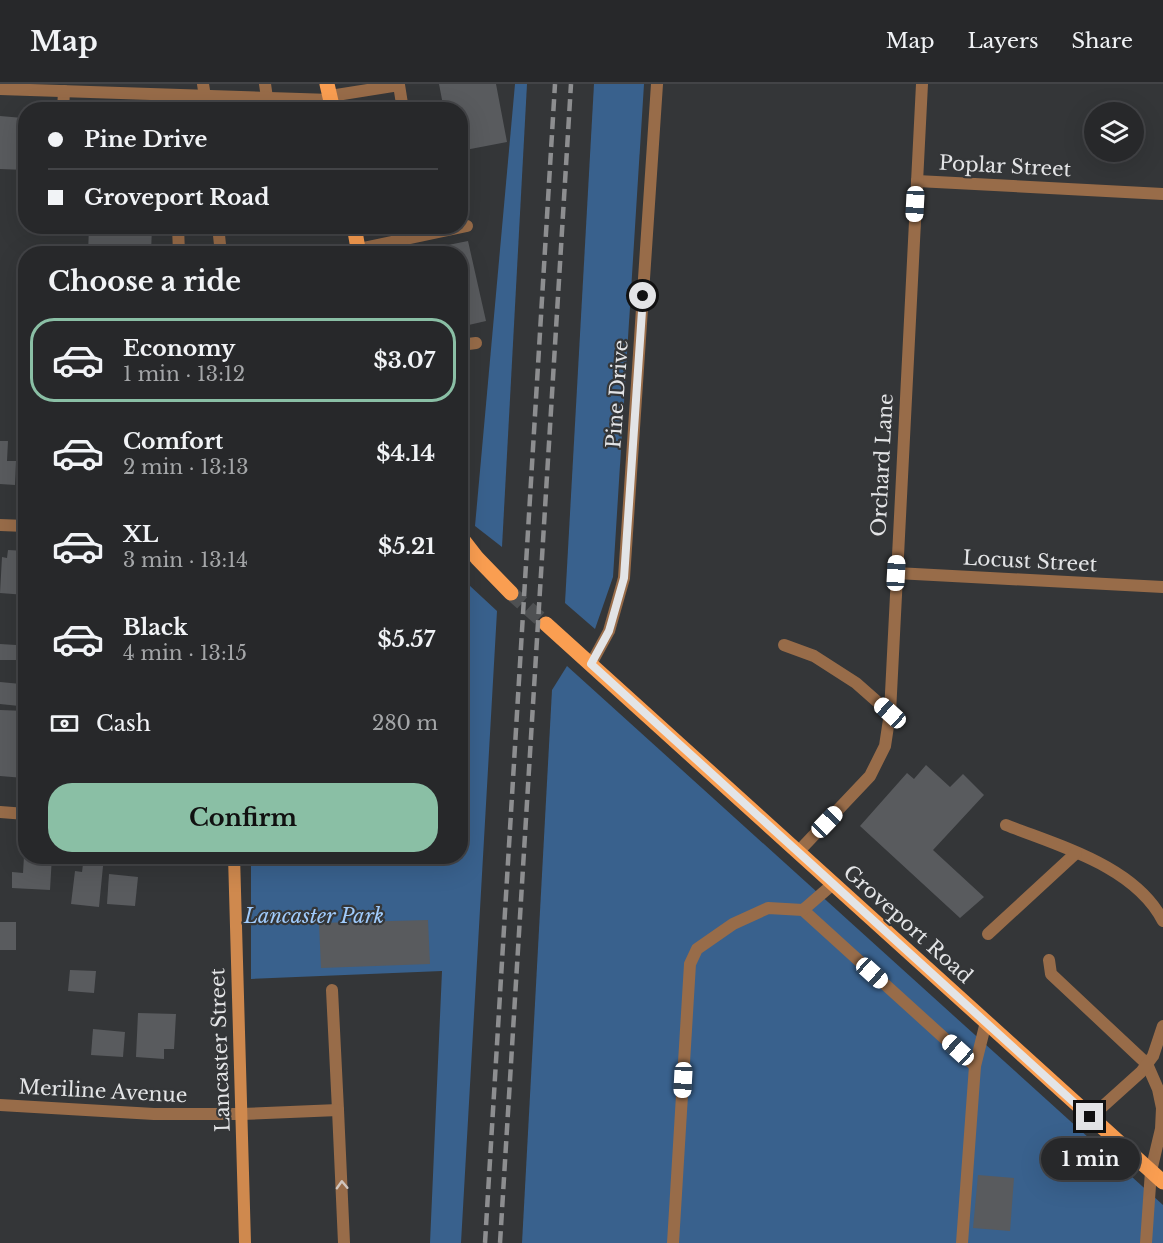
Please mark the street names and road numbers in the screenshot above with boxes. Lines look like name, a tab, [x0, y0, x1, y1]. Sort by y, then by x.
street label: Poplar Street	[938, 151, 1072, 181]
street label: Pine Drive	[601, 339, 633, 449]
street label: Orchard Lane	[866, 393, 898, 537]
street label: Locust Street	[962, 546, 1098, 577]
street label: Groveport Road	[839, 860, 977, 988]
street label: Lancaster Street	[205, 967, 235, 1132]
street label: Meriline Avenue	[18, 1075, 188, 1107]

